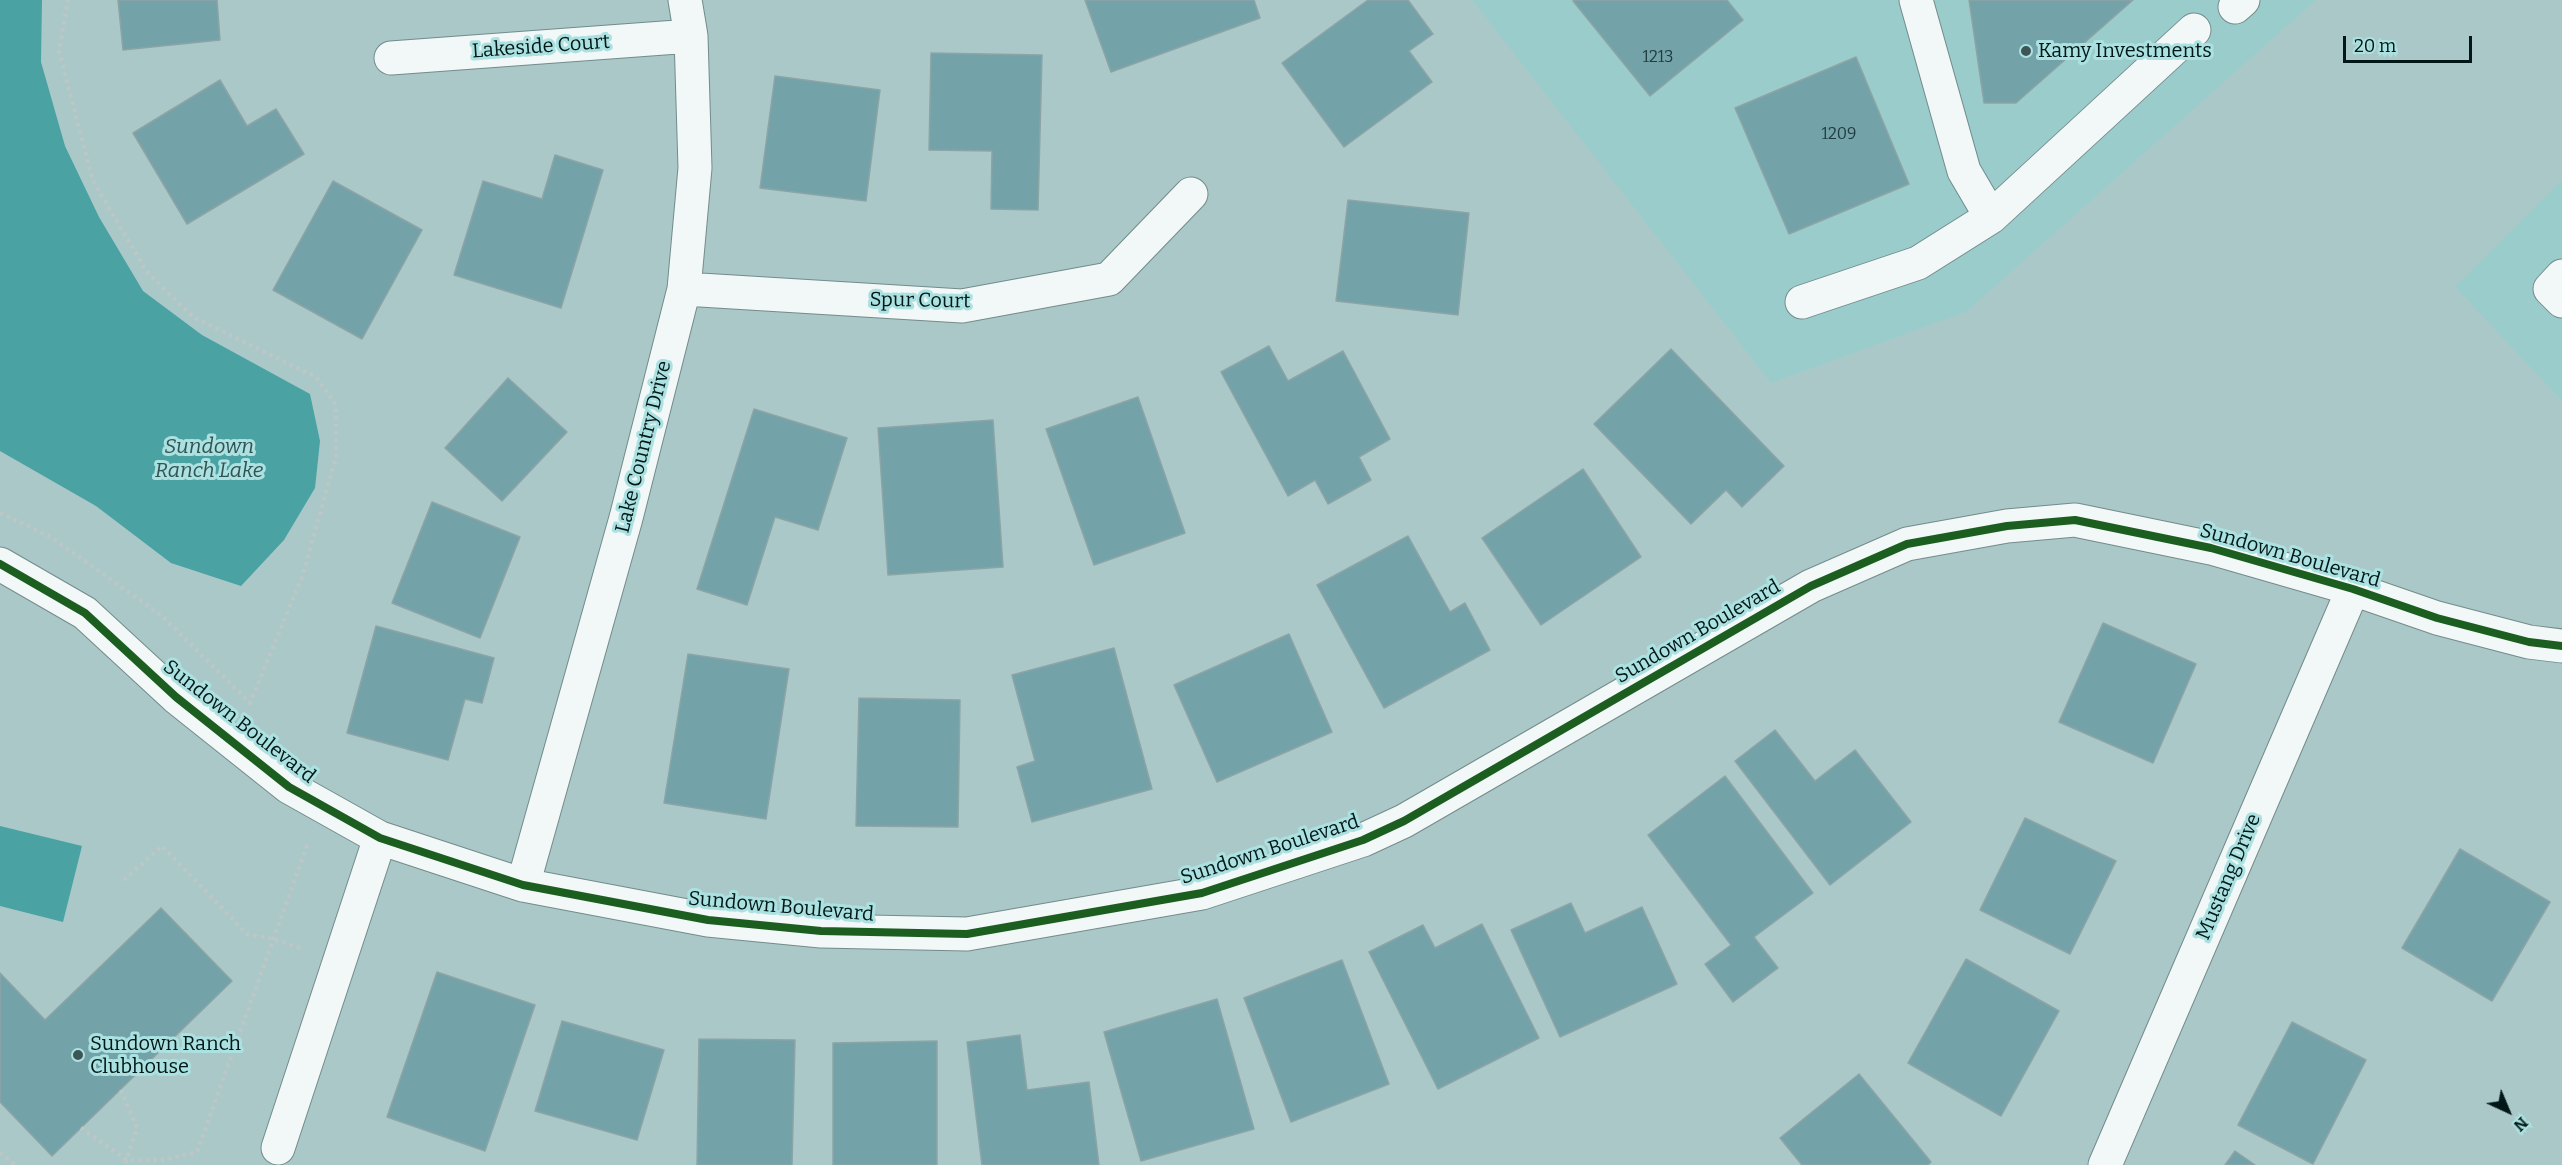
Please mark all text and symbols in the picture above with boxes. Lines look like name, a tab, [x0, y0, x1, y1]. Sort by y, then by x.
scale bar	[2346, 24, 2475, 62]
street label: Lakeside Court	[471, 30, 611, 64]
text: 20 m	[2354, 35, 2396, 57]
place label: Kamy Investments	[2038, 39, 2212, 63]
marker: Kamy Investments	[2019, 44, 2033, 58]
house number: 1213	[1643, 48, 1673, 68]
house number: 1209	[1822, 125, 1856, 145]
street label: Spur Court	[869, 288, 971, 314]
street label: Lake Country Drive	[611, 358, 677, 536]
water label: Sundown Ranch Lake	[155, 434, 263, 484]
street label: Sundown Boulevard	[2197, 519, 2383, 593]
street label: Sundown Boulevard	[1611, 575, 1785, 689]
street label: Sundown Boulevard	[158, 655, 320, 789]
street label: Sundown Boulevard	[1178, 810, 1362, 890]
street label: Mustang Drive	[2192, 810, 2266, 944]
street label: Sundown Boulevard	[687, 887, 875, 927]
place label: Sundown Ranch Clubhouse	[90, 1032, 241, 1079]
marker: Sundown Ranch Clubhouse	[71, 1048, 85, 1062]
north arrow	[2478, 1081, 2538, 1141]
text: N	[2510, 1113, 2532, 1135]

